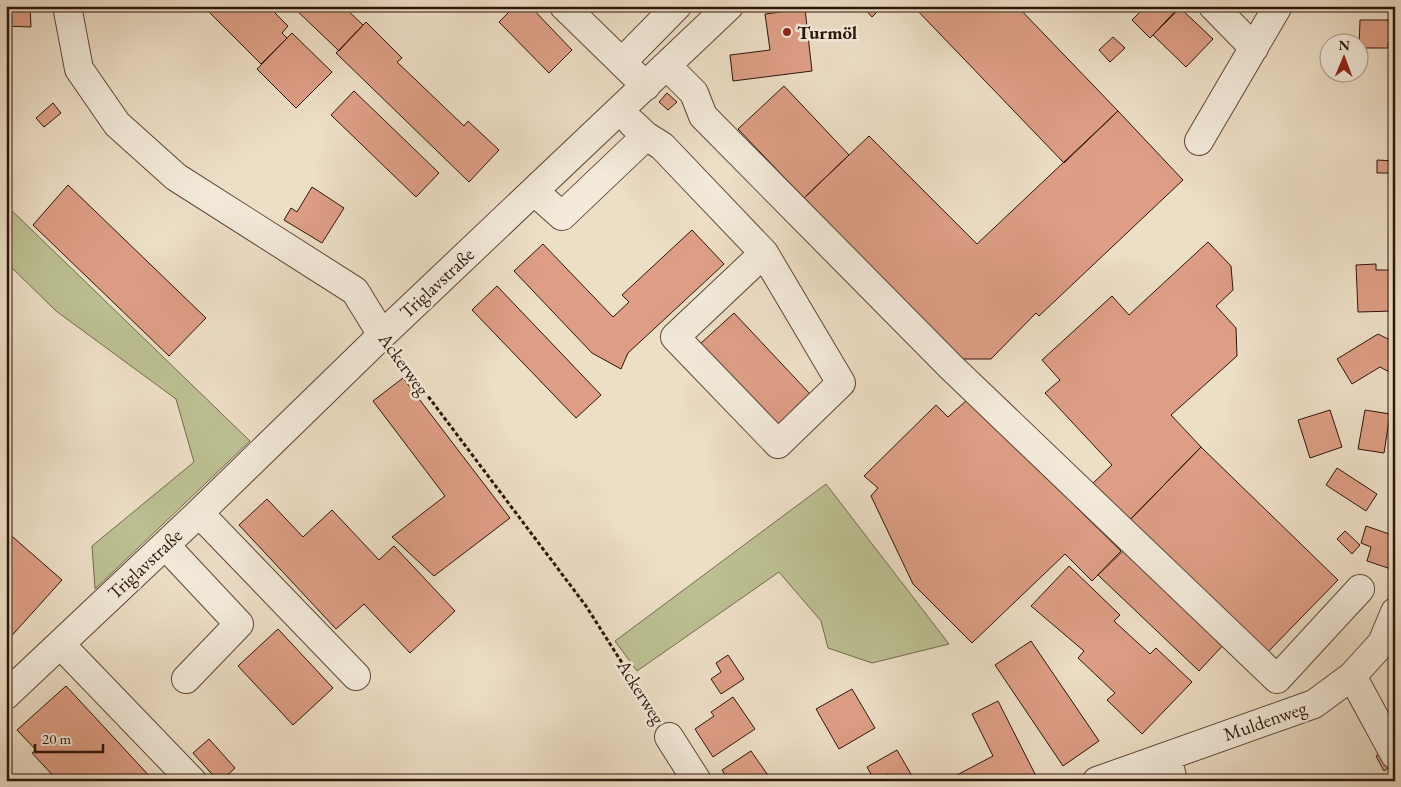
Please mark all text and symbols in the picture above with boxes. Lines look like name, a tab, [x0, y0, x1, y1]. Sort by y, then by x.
place label: Turmöl	[797, 20, 858, 45]
marker: Turmöl	[781, 26, 793, 38]
north arrow	[1318, 32, 1368, 82]
text: N	[1338, 36, 1351, 54]
street label: Triglavstraße	[394, 242, 480, 324]
street label: Ackerweg	[372, 327, 436, 401]
street label: Triglavstraße	[102, 523, 188, 605]
street label: Ackerweg	[611, 654, 671, 730]
street label: Muldenweg	[1220, 695, 1311, 747]
scale bar	[35, 722, 102, 754]
text: 20 m	[42, 729, 71, 748]

